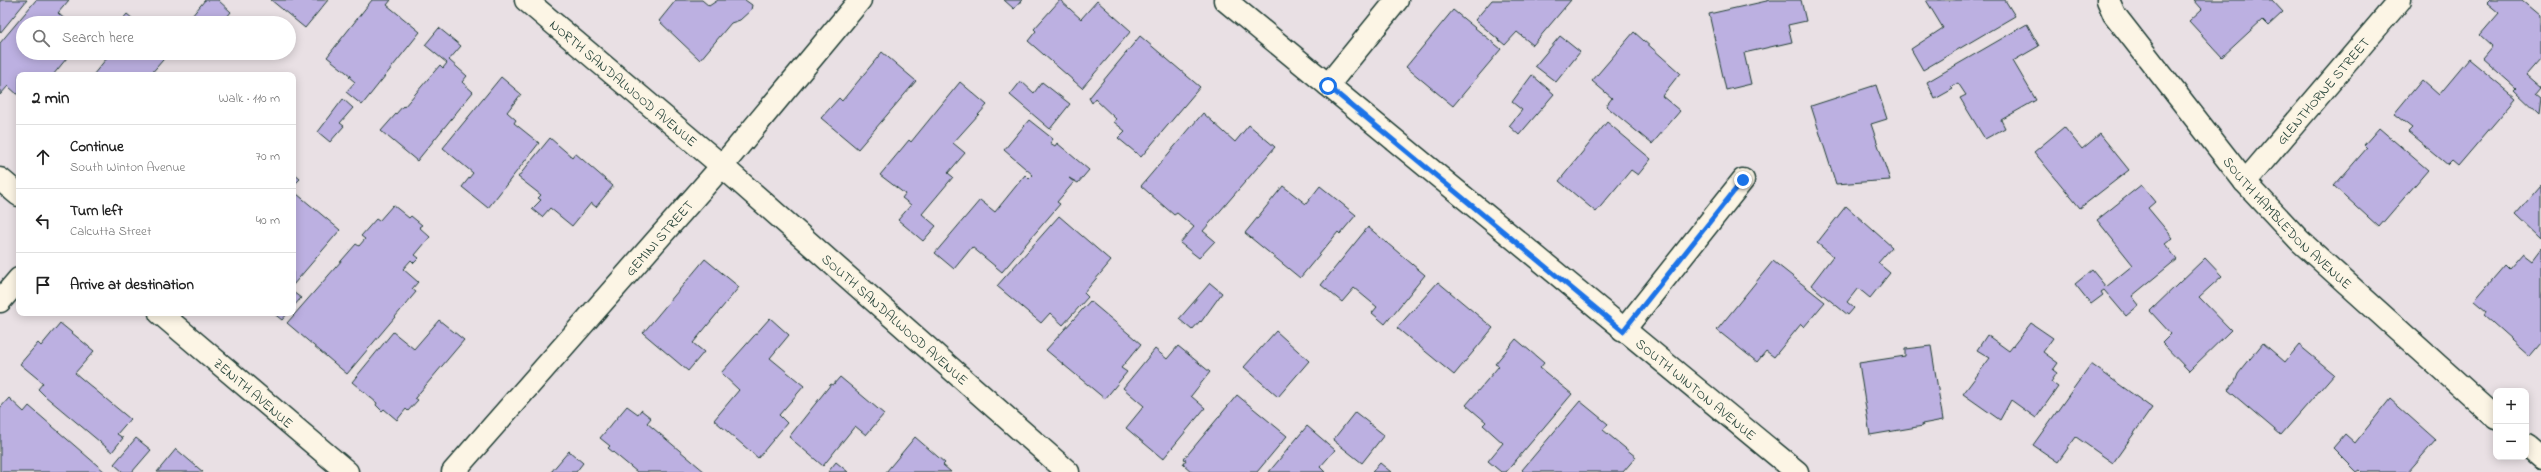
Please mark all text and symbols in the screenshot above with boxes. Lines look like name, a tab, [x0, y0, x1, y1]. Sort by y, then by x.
street label: NORTH SANDALWOOD AVENUE	[544, 15, 701, 153]
search box	[16, 16, 296, 60]
icon: search	[30, 27, 52, 49]
text: Search here	[62, 27, 134, 49]
street label: GLENTHORNE STREET	[2272, 33, 2376, 150]
route start	[1319, 77, 1337, 95]
text: 2 min	[32, 86, 69, 111]
text: Walk · 110 m	[219, 89, 280, 108]
text: Continue	[70, 136, 124, 158]
icon: ahead	[32, 146, 54, 168]
text: 70 m	[256, 147, 280, 166]
street label: SOUTH HAMBLEDON AVENUE	[2217, 153, 2356, 295]
text: South Winton Avenue	[70, 158, 185, 177]
route end	[1734, 171, 1752, 189]
street label: GEMINI STREET	[621, 196, 699, 281]
text: Turn left	[70, 200, 123, 222]
icon: left	[32, 210, 54, 232]
text: 40 m	[256, 211, 280, 230]
text: Calcutta Street	[70, 222, 151, 241]
street label: SOUTH SANDALWOOD AVENUE	[816, 250, 972, 391]
icon: arrive	[32, 274, 54, 296]
text: Arrive at destination	[70, 274, 194, 296]
street label: SOUTH WINTON AVENUE	[1630, 334, 1760, 446]
street label: ZENITH AVENUE	[208, 354, 297, 434]
map controls	[2493, 388, 2529, 460]
button: +	[2493, 388, 2529, 424]
button: −	[2493, 424, 2529, 460]

